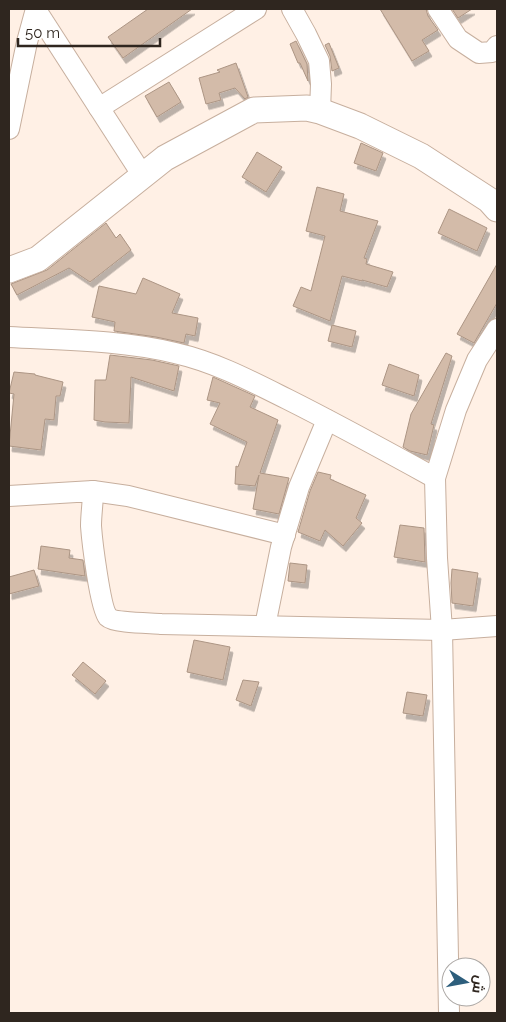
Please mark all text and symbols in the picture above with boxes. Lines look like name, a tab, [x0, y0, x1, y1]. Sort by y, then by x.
scale bar	[18, 15, 160, 47]
text: 50 m	[25, 24, 60, 42]
north arrow	[441, 957, 491, 1007]
text: ش	[468, 974, 488, 995]

